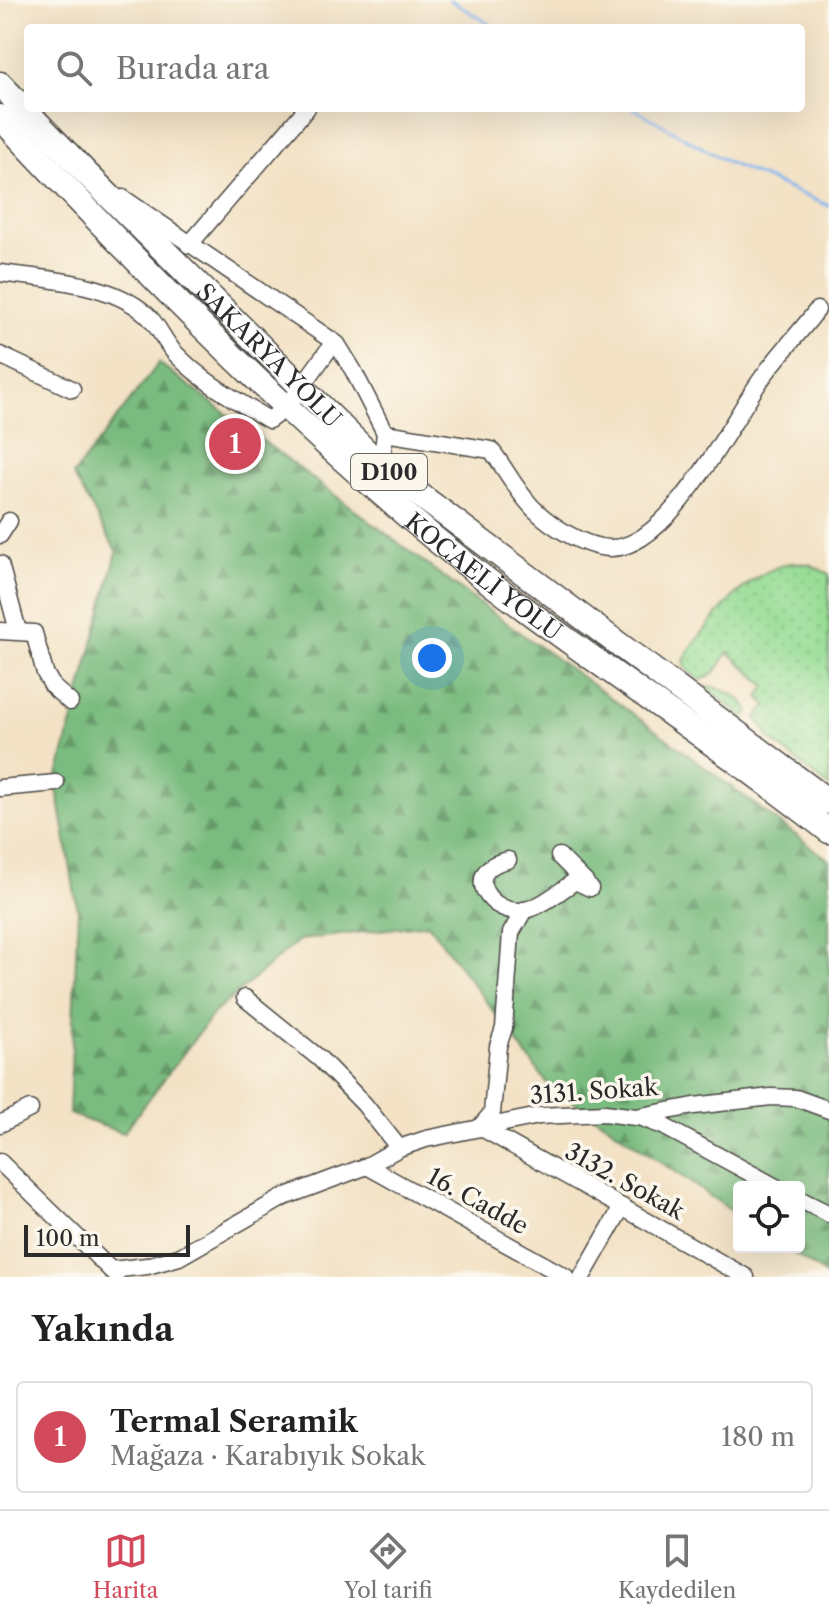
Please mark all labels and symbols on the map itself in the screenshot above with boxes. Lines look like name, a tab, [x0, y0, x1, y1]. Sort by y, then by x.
street label: SAKARYA YOLU	[191, 277, 348, 433]
pin: 1	[209, 414, 261, 474]
road number: D100	[351, 454, 427, 490]
street label: KOCAELİ YOLU	[400, 506, 568, 646]
your location	[412, 638, 452, 678]
street label: 3131. Sokak	[529, 1072, 660, 1110]
street label: 3132. Sokak	[560, 1136, 691, 1226]
street label: 16. Cadde	[423, 1161, 533, 1241]
scale bar	[24, 1221, 190, 1257]

